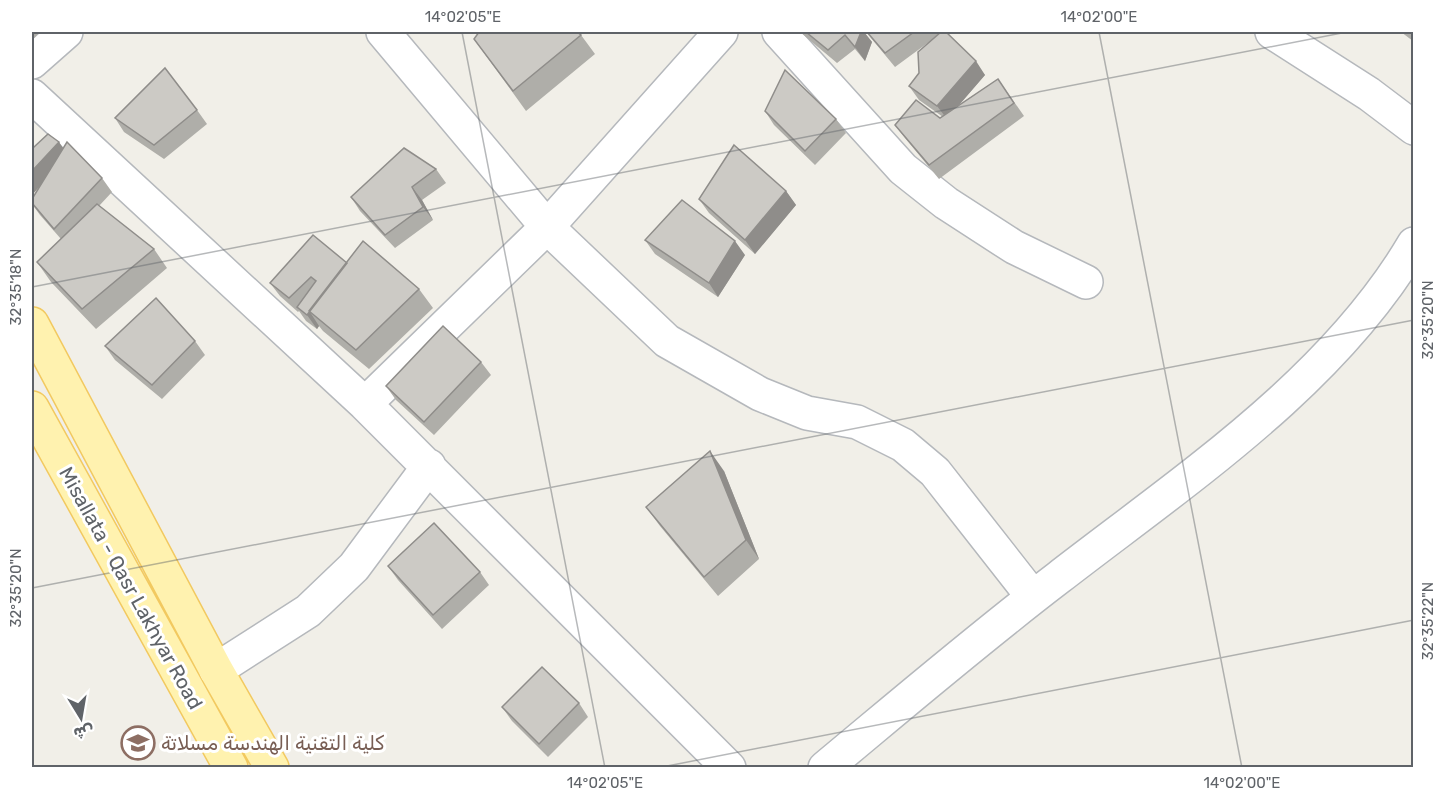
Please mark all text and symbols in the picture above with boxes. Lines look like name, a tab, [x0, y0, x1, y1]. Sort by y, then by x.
text: 14°02'05"E	[425, 8, 501, 26]
text: 14°02'00"E	[1061, 8, 1137, 26]
text: 32°35'18"N	[7, 249, 25, 325]
text: 32°35'20"N	[1419, 280, 1437, 360]
street label: Misallata - Qasr Lakhyar Road	[54, 463, 208, 713]
text: 32°35'20"N	[7, 548, 25, 628]
text: 32°35'22"N	[1419, 582, 1437, 660]
north arrow	[51, 688, 111, 748]
text: ش	[72, 721, 96, 743]
school or university icon: كلية التقنية الهندسة مسلاتة	[120, 725, 156, 761]
place label: كلية التقنية الهندسة مسلاتة	[161, 731, 384, 755]
text: 14°02'05"E	[567, 774, 643, 792]
text: 14°02'00"E	[1204, 774, 1280, 792]

